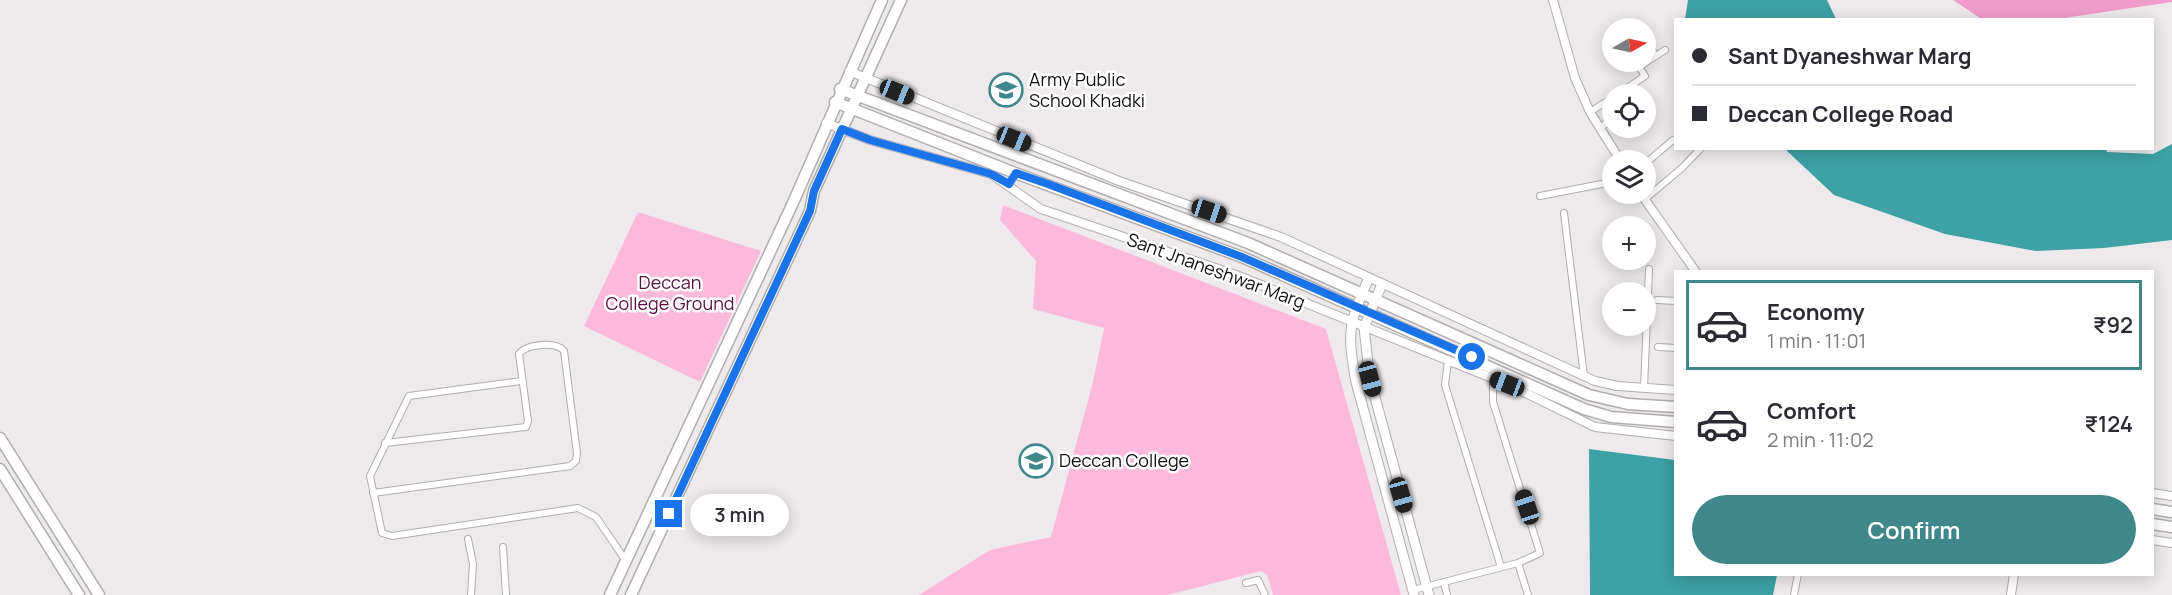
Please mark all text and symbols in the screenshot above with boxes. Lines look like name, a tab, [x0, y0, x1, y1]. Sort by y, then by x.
north arrow	[1602, 18, 1656, 72]
map controls	[1602, 18, 1656, 336]
text: Sant Dyaneshwar Marg	[1728, 41, 1972, 71]
place label: Army Public School Khadki	[1029, 67, 1145, 112]
school or university icon: Army Public School Khadki	[988, 72, 1024, 108]
car	[877, 77, 917, 107]
button: locate	[1602, 84, 1656, 138]
text: Deccan College Road	[1728, 99, 1953, 129]
car	[994, 124, 1034, 154]
button: layers	[1602, 150, 1656, 204]
car	[1189, 197, 1229, 225]
button: +	[1602, 216, 1656, 270]
street label: Sant Jnaneshwar Marg	[1124, 227, 1309, 314]
park label: Deccan College Ground	[606, 270, 734, 315]
button: −	[1602, 282, 1656, 336]
text: Economy	[1767, 297, 1865, 327]
icon: car	[1695, 298, 1749, 352]
text: ₹92	[2093, 310, 2133, 340]
text: 1 min · 11:01	[1767, 327, 1866, 354]
route start	[1458, 343, 1485, 370]
car	[1357, 359, 1383, 399]
car	[1487, 369, 1527, 399]
text: Comfort	[1767, 396, 1856, 426]
icon: car	[1695, 397, 1749, 451]
text: ₹124	[2085, 409, 2133, 439]
text: 2 min · 11:02	[1767, 426, 1874, 453]
school or university icon: Deccan College	[1018, 443, 1054, 479]
place label: Deccan College	[1059, 448, 1189, 472]
car	[1387, 475, 1415, 515]
car	[1513, 487, 1541, 527]
callout: 3 min	[690, 493, 789, 535]
button: Confirm	[1692, 495, 2136, 564]
route end	[655, 500, 682, 527]
text: 3 min	[714, 501, 765, 528]

